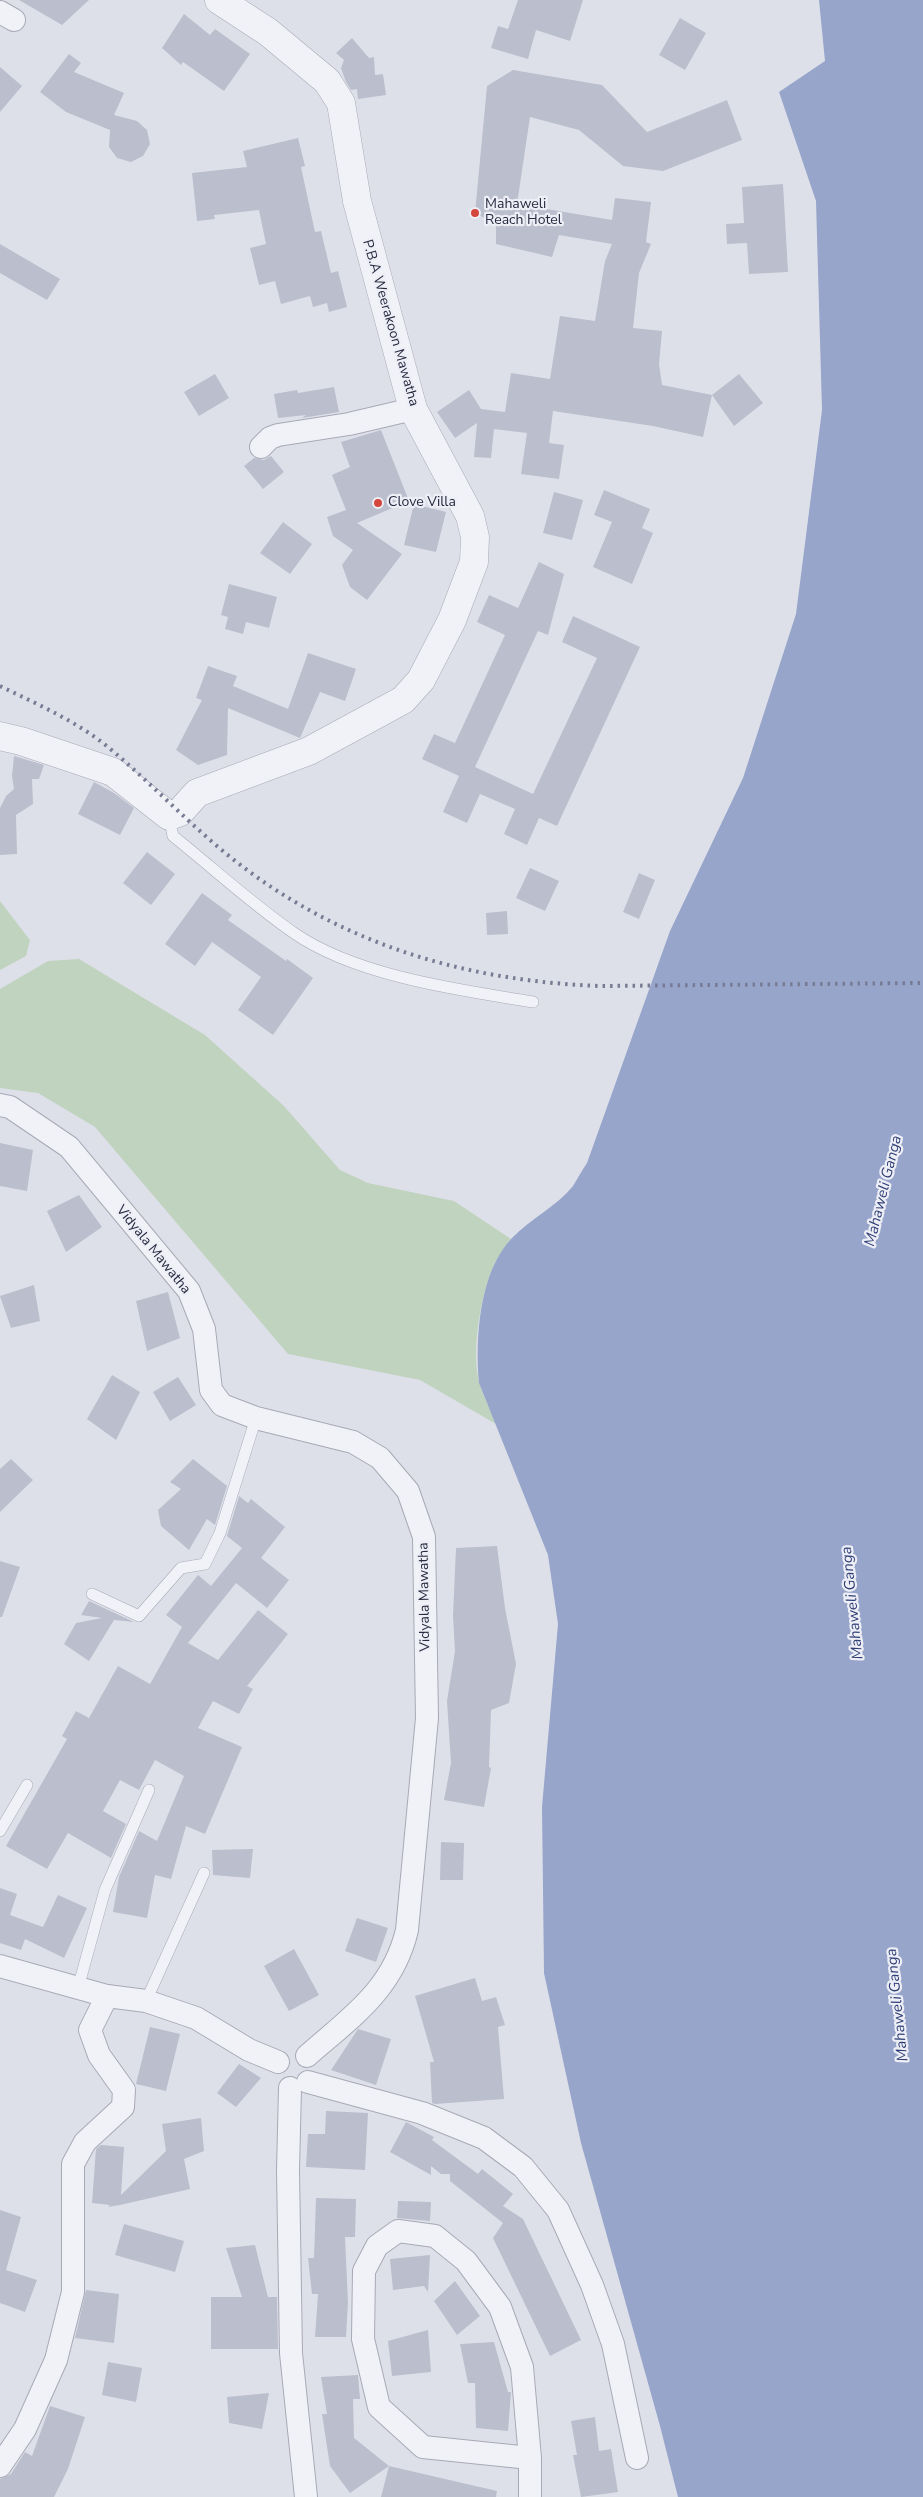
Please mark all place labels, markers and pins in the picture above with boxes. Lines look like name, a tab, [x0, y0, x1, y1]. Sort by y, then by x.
place label: Mahaweli Reach Hotel	[485, 197, 562, 230]
marker: Mahaweli Reach Hotel	[469, 207, 481, 219]
place label: Clove Villa	[388, 495, 456, 511]
marker: Clove Villa	[372, 497, 384, 509]

